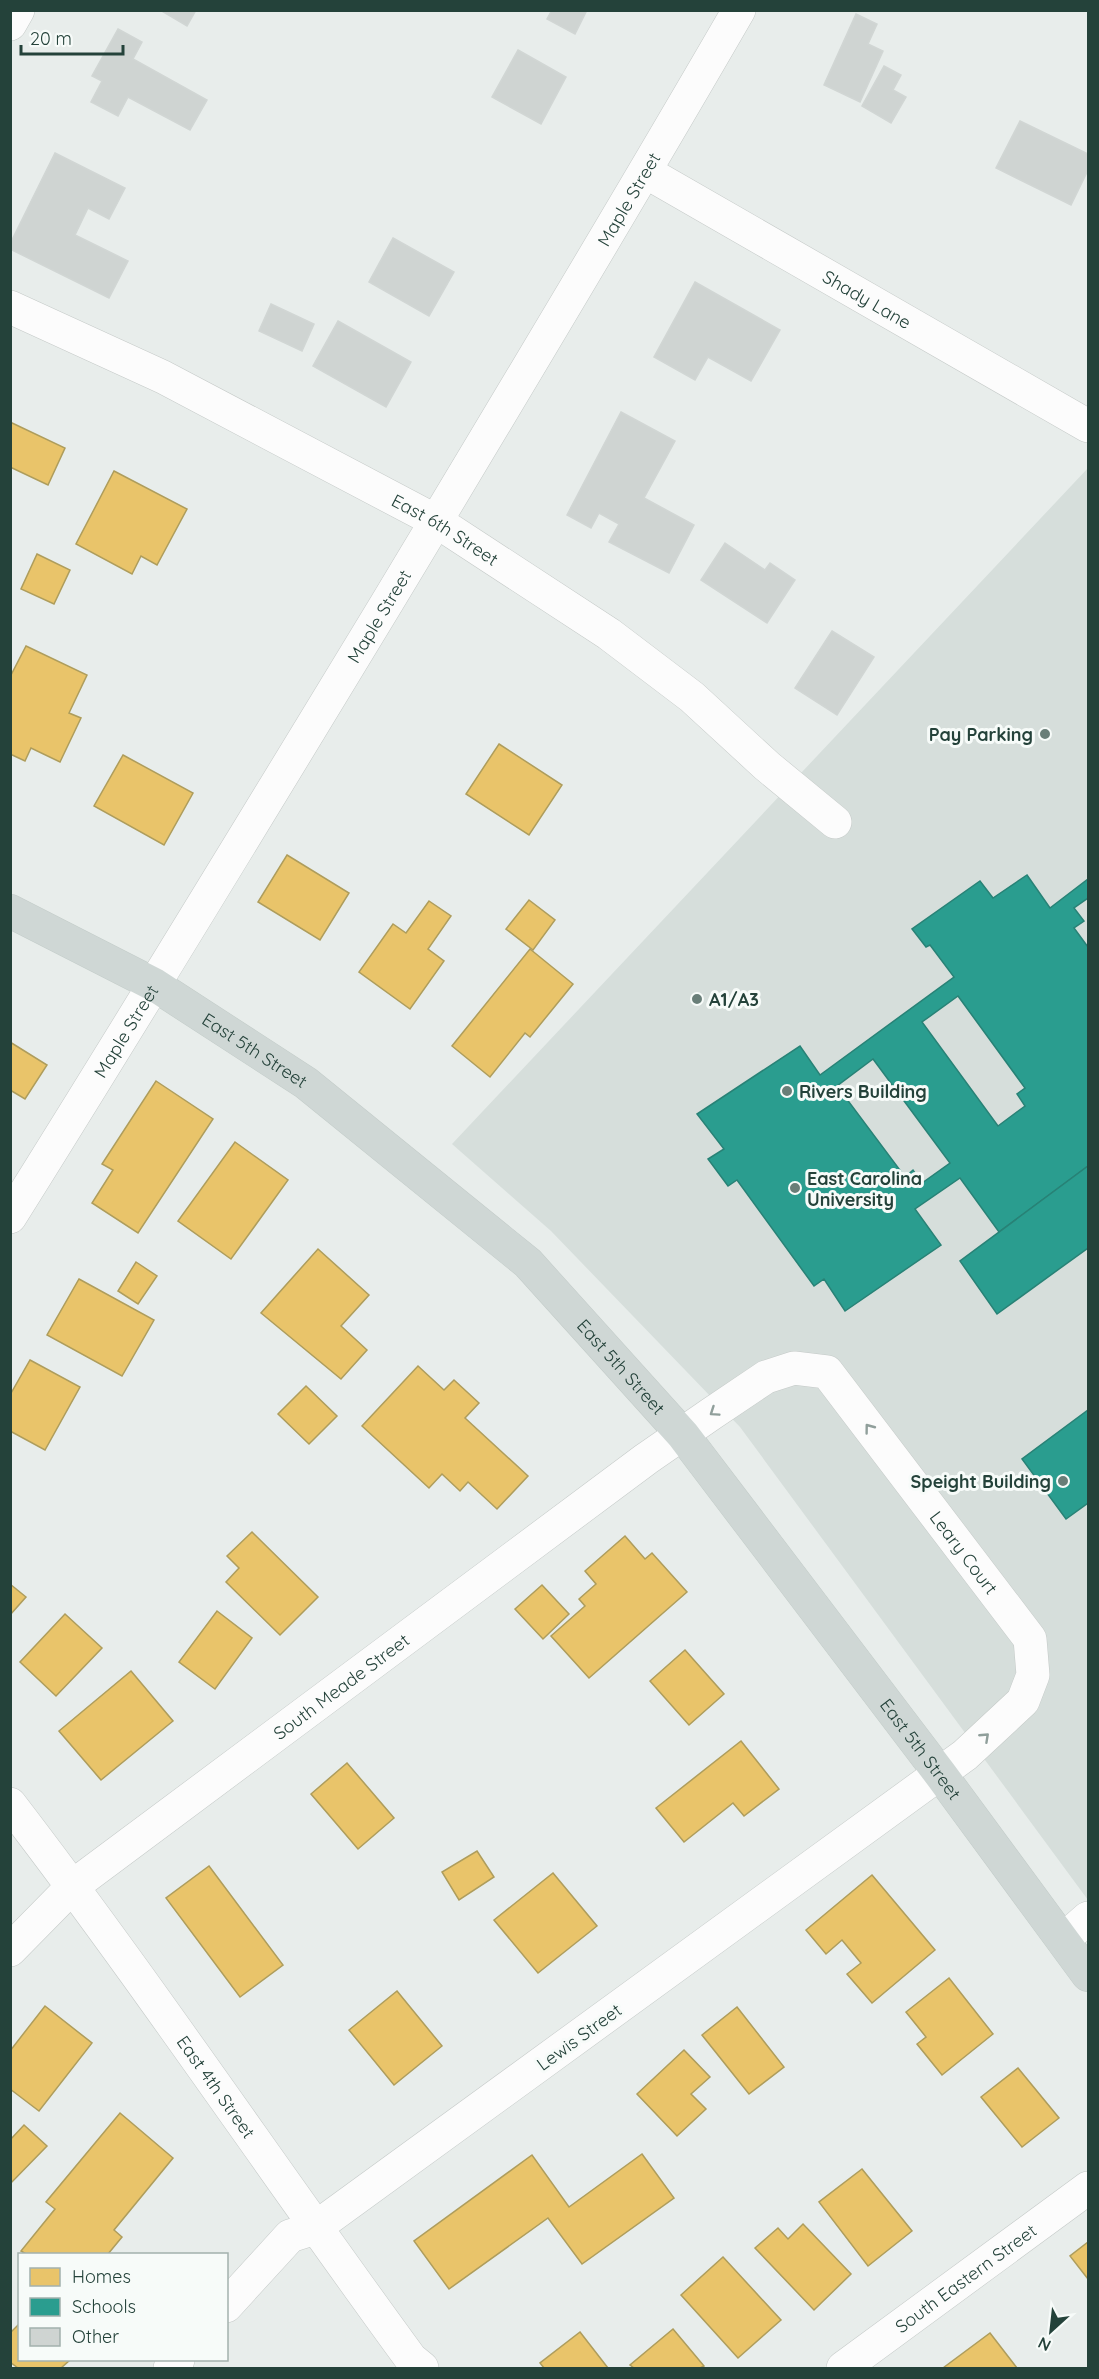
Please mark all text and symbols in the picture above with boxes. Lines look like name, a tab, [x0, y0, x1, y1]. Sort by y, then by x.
scale bar	[21, 18, 123, 56]
text: 20 m	[30, 27, 72, 50]
street label: Maple Street	[592, 148, 665, 250]
street label: Shady Lane	[819, 265, 915, 334]
street label: East 6th Street	[388, 488, 503, 570]
street label: Maple Street	[342, 565, 416, 667]
place label: Pay Parking	[929, 723, 1033, 746]
marker: Pay Parking	[1038, 727, 1052, 741]
street label: Maple Street	[88, 980, 163, 1082]
place label: A1/A3	[709, 988, 759, 1011]
marker: A1/A3	[690, 992, 704, 1006]
street label: East 5th Street	[198, 1007, 312, 1092]
place label: Rivers Building	[799, 1080, 927, 1103]
marker: Rivers Building	[780, 1084, 794, 1098]
place label: East Carolina University	[807, 1167, 922, 1211]
marker: East Carolina University	[788, 1181, 802, 1195]
street label: East 5th Street	[572, 1314, 670, 1419]
one-way arrow	[710, 1405, 721, 1416]
one-way arrow	[866, 1424, 877, 1435]
place label: Speight Building	[911, 1470, 1051, 1493]
marker: Speight Building	[1056, 1474, 1070, 1488]
street label: Leary Court	[925, 1506, 1003, 1599]
street label: South Meade Street	[268, 1628, 414, 1744]
street label: East 5th Street	[875, 1694, 967, 1804]
one-way arrow	[978, 1733, 989, 1744]
street label: Lewis Street	[532, 1998, 626, 2076]
street label: East 4th Street	[172, 2031, 261, 2143]
street label: South Eastern Street	[890, 2218, 1041, 2338]
legend	[18, 2253, 228, 2361]
text: Homes	[72, 2265, 131, 2288]
text: Schools	[72, 2295, 136, 2318]
north arrow	[1021, 2301, 1081, 2361]
text: Other	[72, 2325, 119, 2348]
text: N	[1034, 2333, 1054, 2356]

